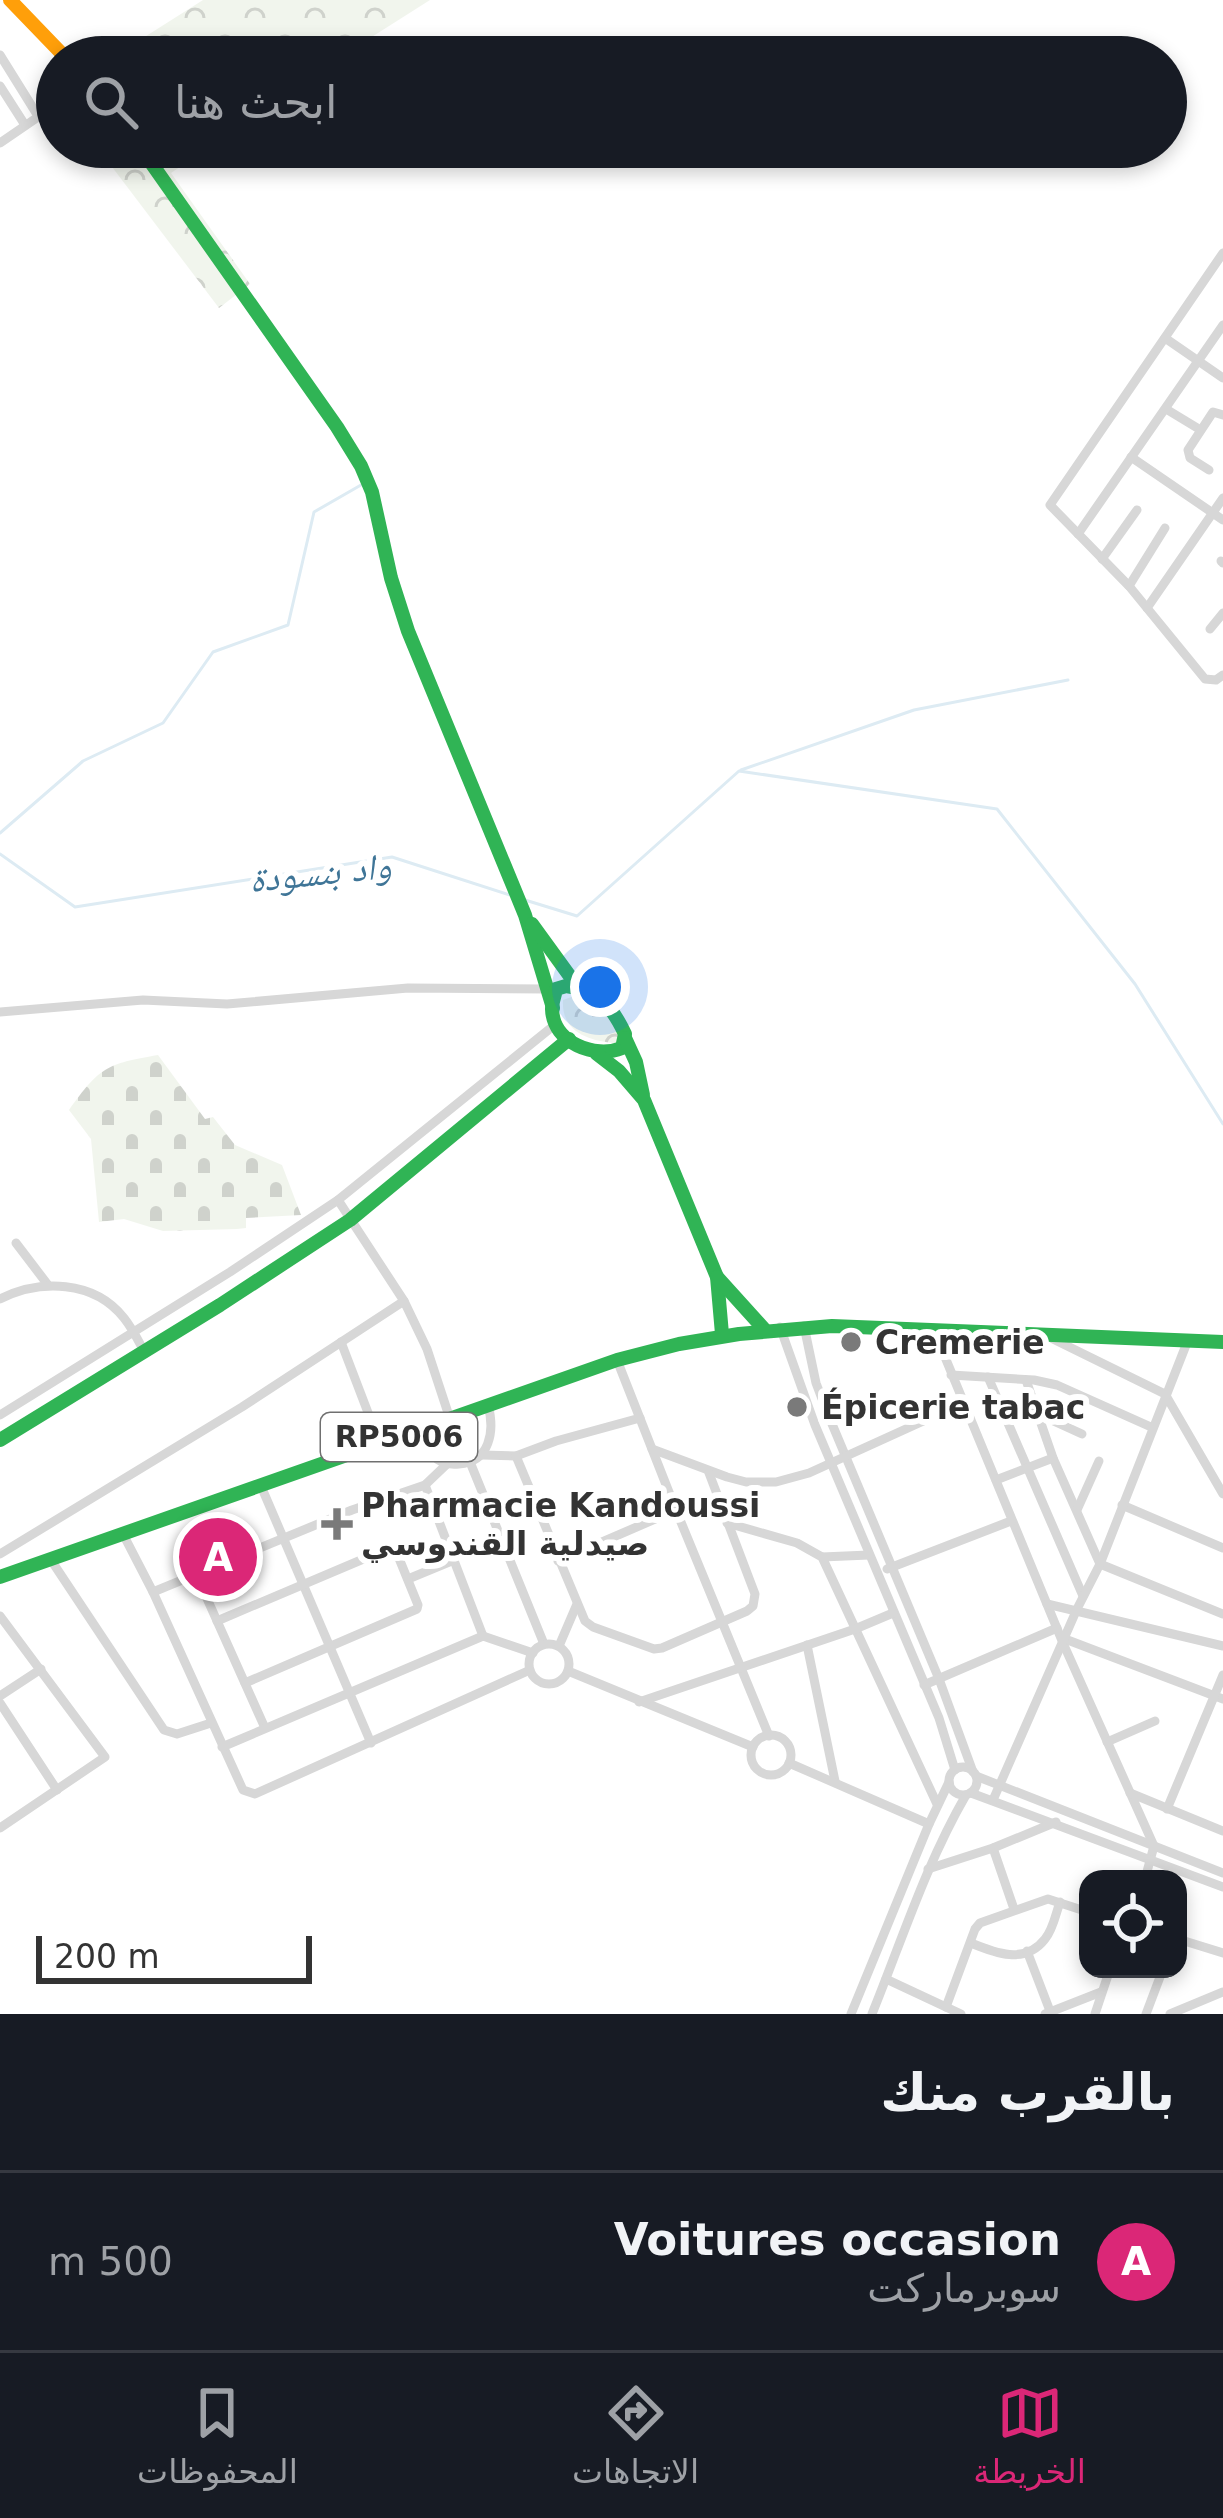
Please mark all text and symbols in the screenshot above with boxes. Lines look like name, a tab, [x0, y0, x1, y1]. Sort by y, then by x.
search box	[36, 36, 1187, 168]
icon: search	[78, 69, 144, 135]
text: ابحث هنا	[174, 76, 338, 129]
water label: واد بنسودة	[247, 845, 393, 900]
your location	[570, 957, 630, 1017]
place label: Cremerie	[875, 1323, 1045, 1362]
marker: Cremerie	[838, 1329, 864, 1355]
place label: Épicerie tabac	[821, 1387, 1085, 1427]
marker: Épicerie tabac	[784, 1394, 810, 1420]
road number: RP5006	[321, 1413, 477, 1461]
place label: Pharmacie Kandoussi صيدلية القندوسي	[361, 1486, 760, 1564]
marker: Pharmacie Kandoussi صيدلية القندوسي	[324, 1511, 350, 1537]
pin: A	[179, 1512, 257, 1602]
map controls	[1079, 1870, 1187, 1978]
button: locate	[1079, 1870, 1187, 1978]
scale bar	[36, 1930, 312, 1983]
text: 200 m	[54, 1937, 160, 1976]
text: بالقرب منك	[880, 2063, 1175, 2122]
text: Voitures occasion	[614, 2213, 1061, 2266]
text: 500 m	[48, 2239, 173, 2284]
text: A	[1121, 2239, 1151, 2284]
text: سوبرماركت	[867, 2266, 1061, 2311]
tab: المحفوظات	[137, 2380, 298, 2491]
tab: الاتجاهات	[572, 2380, 699, 2491]
tab: الخريطة	[973, 2380, 1086, 2491]

